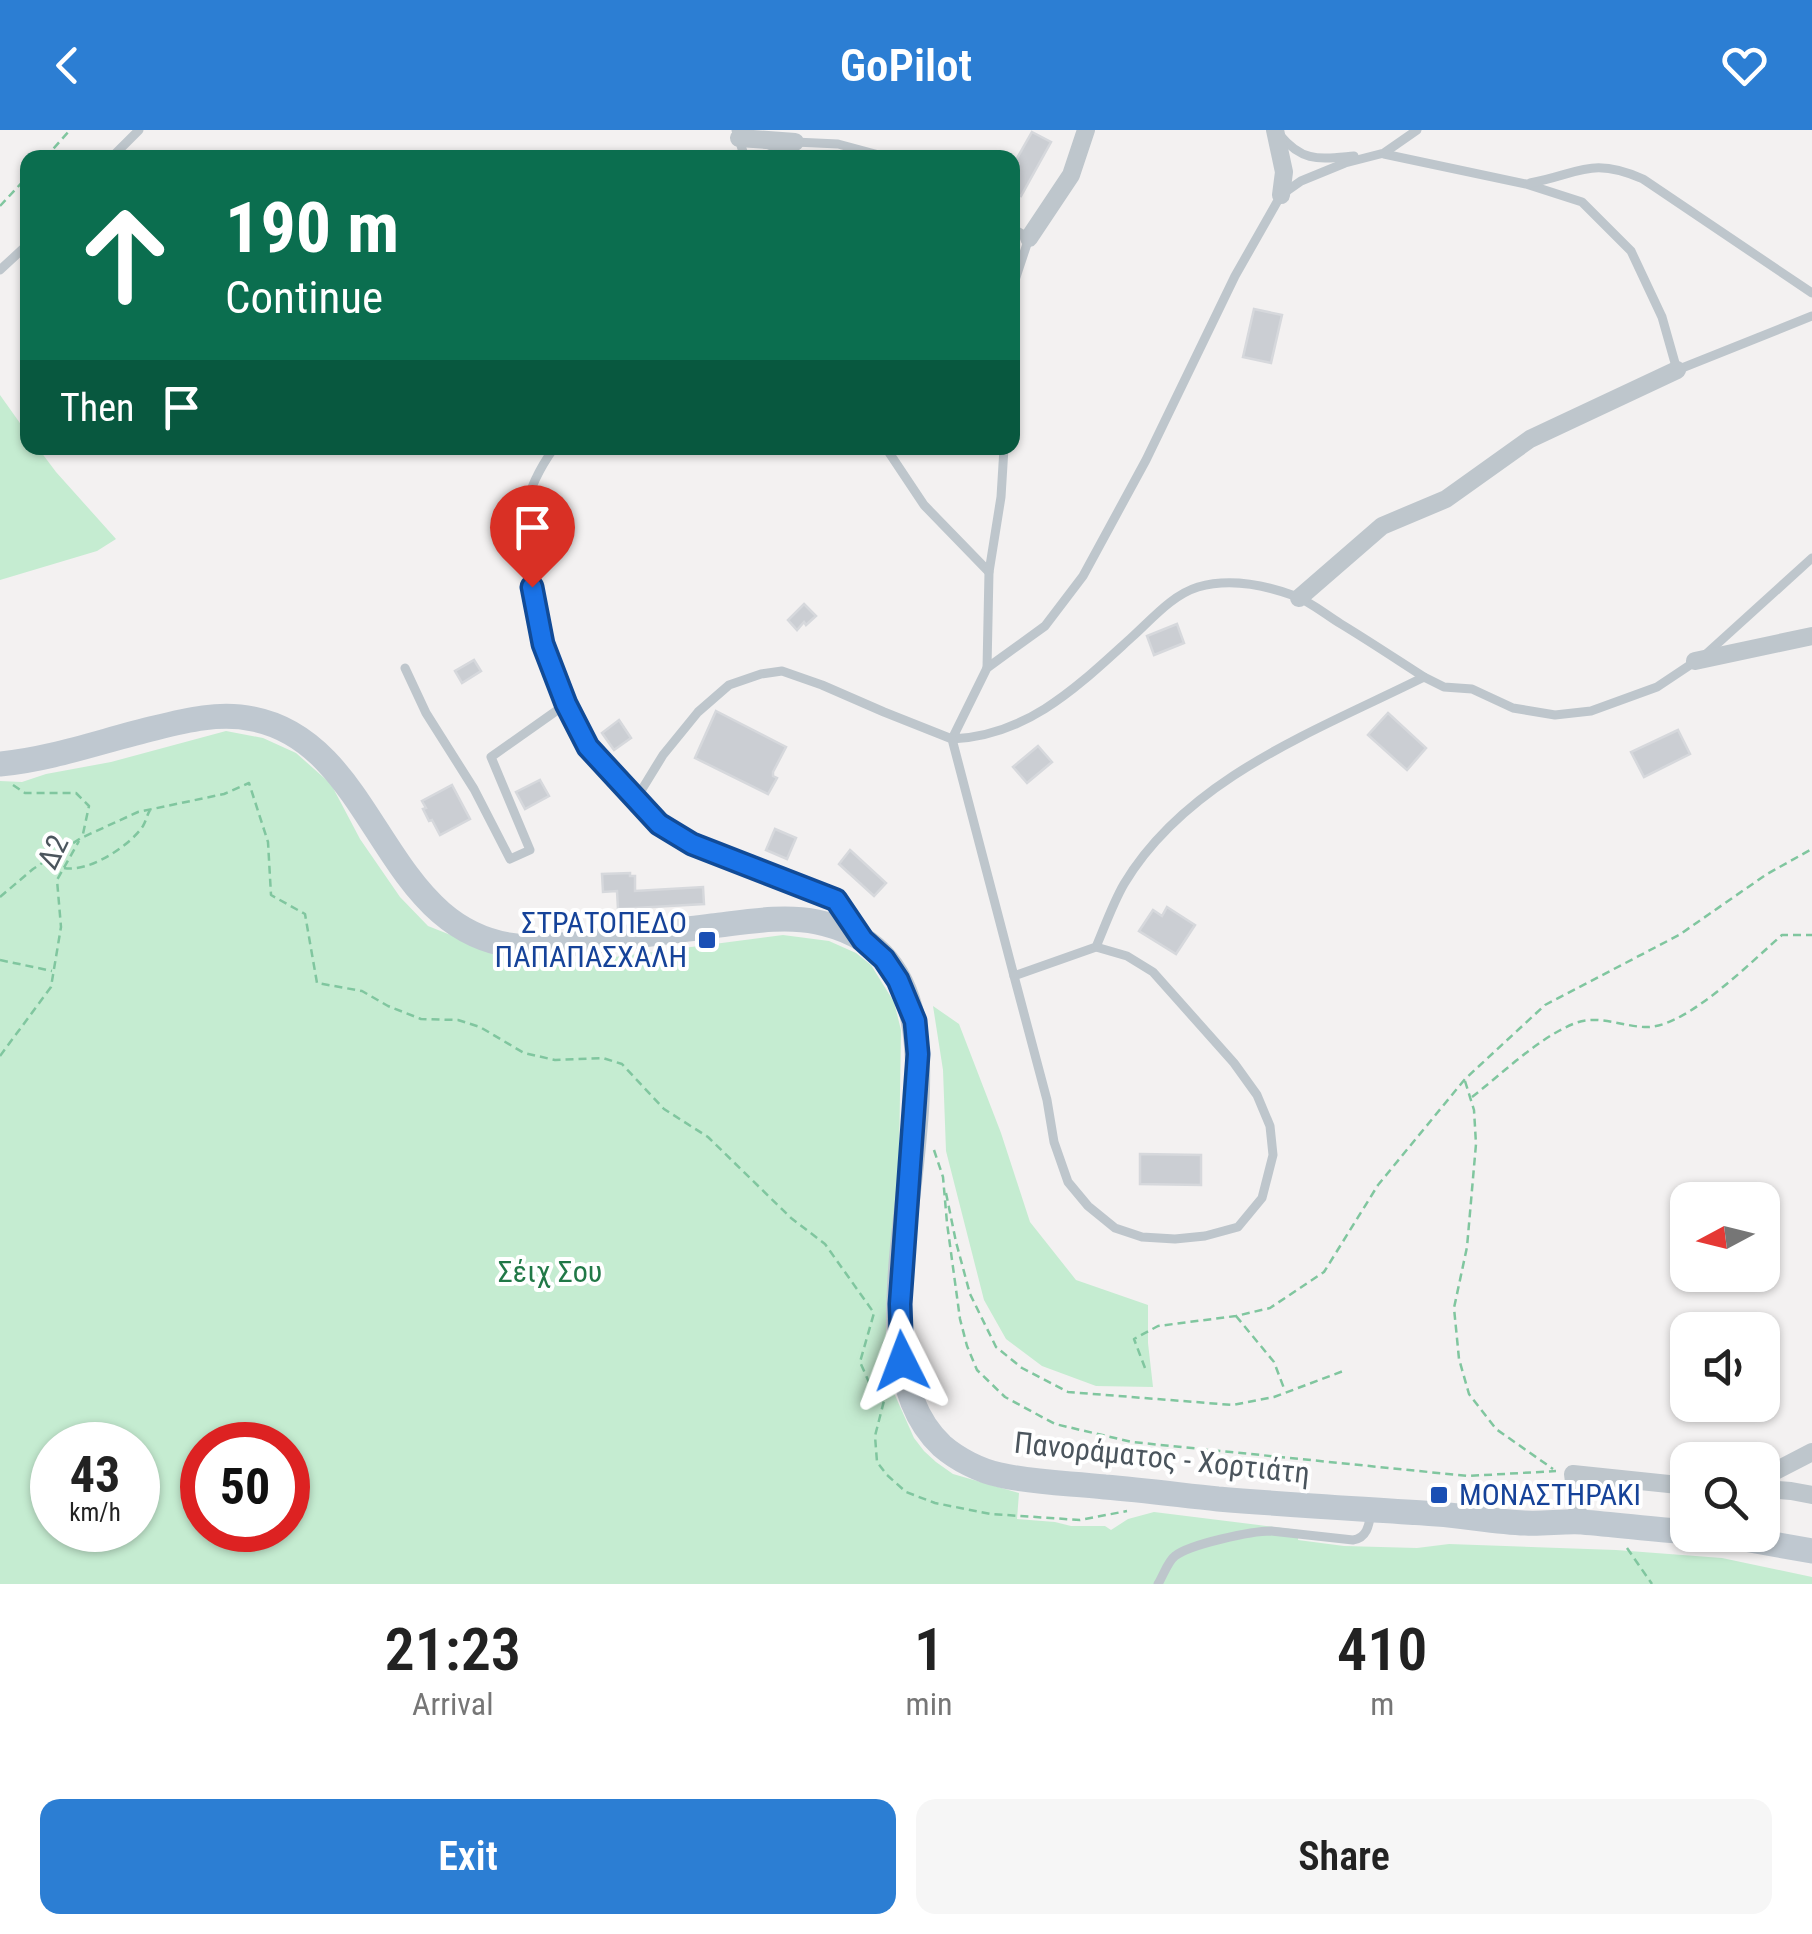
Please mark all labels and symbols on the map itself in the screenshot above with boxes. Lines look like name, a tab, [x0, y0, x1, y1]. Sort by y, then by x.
pin	[490, 485, 575, 588]
street label: Δ2	[30, 829, 76, 874]
place label: ΣΤΡΑΤΟΠΕΔΟ ΠΑΠΑΠΑΣΧΑΛΗ	[495, 905, 687, 974]
marker: ΣΤΡΑΤΟΠΕΔΟ ΠΑΠΑΠΑΣΧΑΛΗ	[696, 929, 718, 951]
north arrow	[1670, 1182, 1780, 1292]
park label: Σέιχ Σου	[498, 1254, 602, 1289]
position arrow	[850, 1309, 954, 1413]
speed limit sign: 50	[180, 1422, 310, 1552]
street label: Πανοράματος - Χορτιάτη	[1013, 1425, 1311, 1490]
place label: ΜΟΝΑΣΤΗΡΑΚΙ	[1459, 1477, 1641, 1512]
marker: ΜΟΝΑΣΤΗΡΑΚΙ	[1428, 1484, 1450, 1506]

